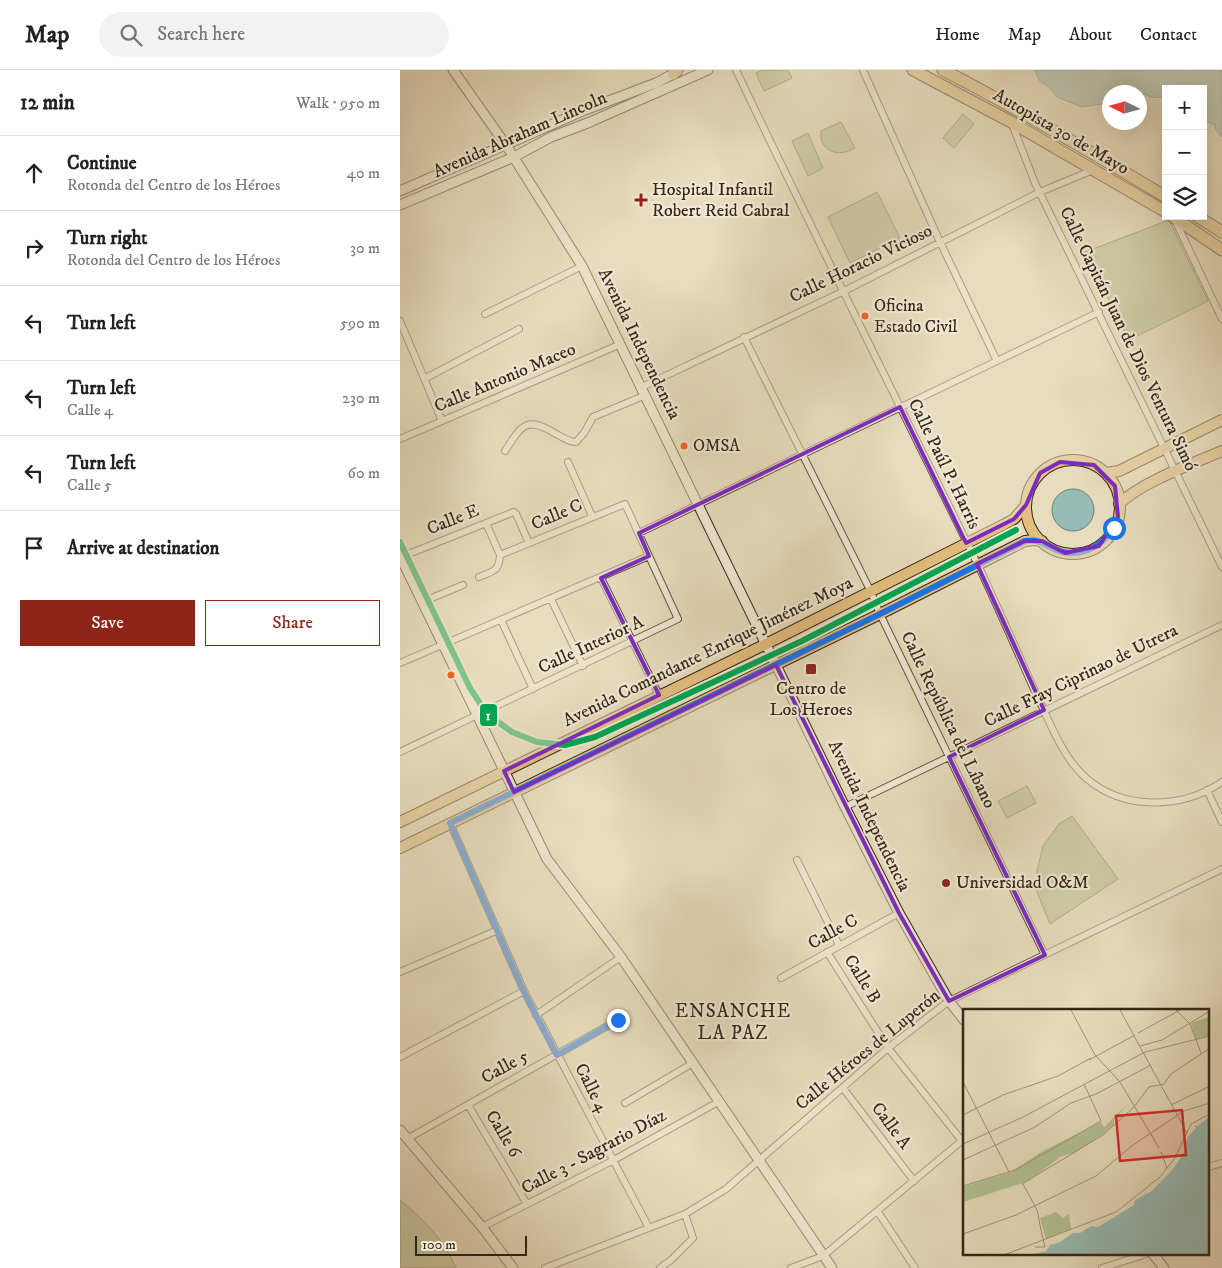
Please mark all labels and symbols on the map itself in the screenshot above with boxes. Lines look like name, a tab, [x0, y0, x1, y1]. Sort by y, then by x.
street label: Autopista 30 de Mayo	[989, 84, 1133, 180]
north arrow	[1102, 85, 1147, 130]
street label: Avenida Abraham Lincoln	[430, 87, 611, 183]
place label: Hospital Infantil Robert Reid Cabral	[652, 179, 790, 222]
marker: Hospital Infantil Robert Reid Cabral	[634, 193, 648, 207]
street label: Calle Capitán Juan de Dios Ventura Simó	[1054, 203, 1202, 475]
street label: Calle Horacio Vicioso	[786, 220, 936, 308]
street label: Avenida Independencia	[593, 265, 685, 424]
place label: Oficina Estado Civil	[874, 295, 957, 338]
marker: Oficina Estado Civil	[860, 311, 870, 321]
street label: Calle Antonio Maceo	[431, 338, 579, 418]
street label: Calle Paúl P. Harris	[903, 395, 985, 533]
place label: OMSA	[693, 435, 740, 457]
marker: OMSA	[679, 441, 689, 451]
street label: Calle C	[528, 494, 586, 536]
street label: Calle E	[424, 500, 483, 540]
route start	[1103, 517, 1126, 540]
street label: Avenida Comandante Enrique Jiménez Moya	[560, 572, 857, 732]
street label: Calle Interior A	[535, 611, 648, 679]
street label: Calle Fray Ciprinao de Utrera	[980, 619, 1182, 733]
street label: Calle República del Líbano	[896, 628, 1000, 812]
marker: Centro de Los Heroes	[804, 662, 818, 676]
unlabelled marker	[446, 670, 456, 680]
place label: Centro de Los Heroes	[770, 678, 852, 721]
line badge: 1	[479, 703, 498, 727]
text: 1	[485, 707, 491, 725]
street label: Avenida Independencia	[823, 737, 915, 896]
place label: Universidad O&M	[956, 872, 1089, 894]
marker: Universidad O&M	[940, 877, 952, 889]
street label: Calle C	[804, 909, 862, 955]
street label: Calle B	[839, 951, 885, 1007]
street label: Calle Héroes de Luperón	[791, 984, 945, 1115]
district label: ENSANCHE LA PAZ	[675, 1000, 791, 1045]
route end	[607, 1009, 630, 1032]
inset map	[963, 1009, 1210, 1256]
street label: Calle 5	[478, 1045, 533, 1089]
street label: Calle 4	[569, 1060, 613, 1117]
street label: Calle A	[866, 1098, 916, 1154]
street label: Calle 3 - Sagrario Díaz	[518, 1104, 670, 1200]
street label: Calle 6	[480, 1106, 526, 1162]
scale bar	[415, 1233, 528, 1256]

